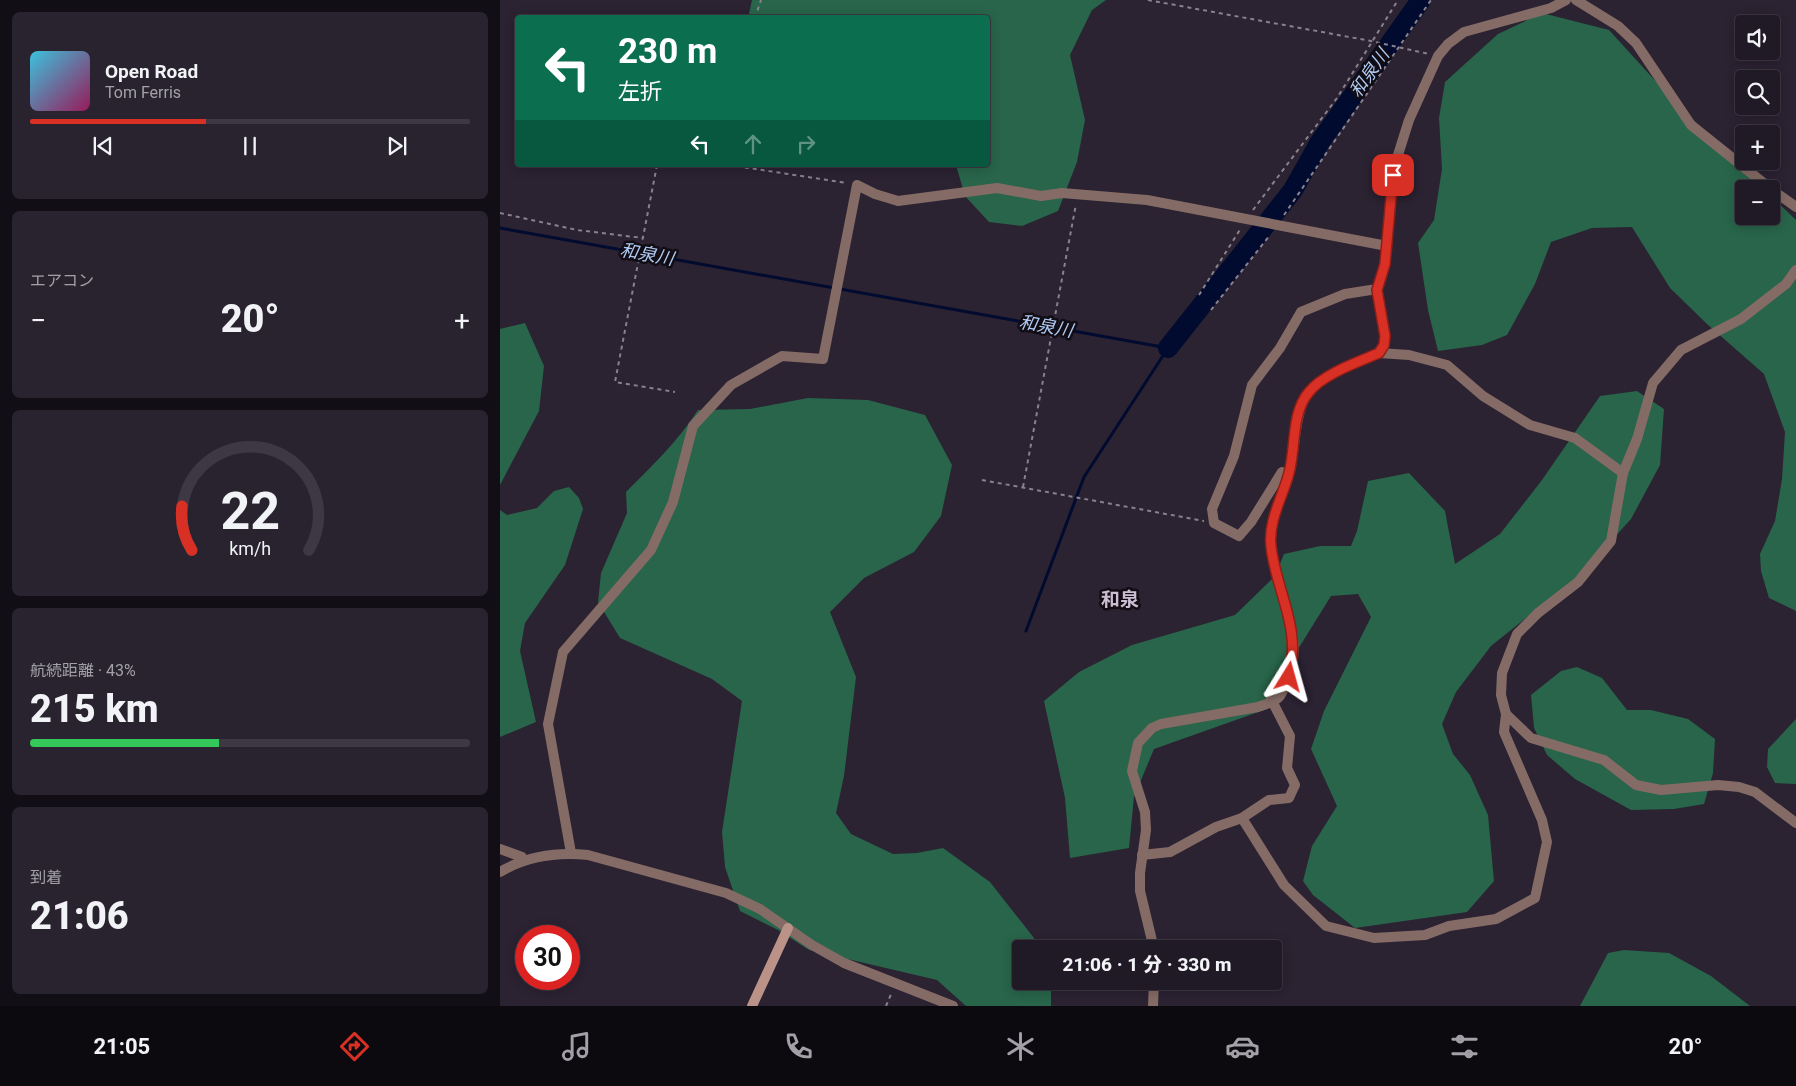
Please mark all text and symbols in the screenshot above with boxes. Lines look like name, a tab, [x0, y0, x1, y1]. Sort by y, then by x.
map controls	[1735, 15, 1780, 225]
button: sound	[1735, 15, 1780, 60]
text: 230 m	[618, 31, 717, 72]
icon: left	[535, 35, 600, 100]
water label: 和泉川	[1345, 43, 1394, 101]
text: Open Road	[105, 60, 198, 83]
button: search	[1735, 70, 1780, 115]
text: 左折	[618, 79, 662, 104]
text: Tom Ferris	[105, 83, 181, 102]
button: +	[1735, 125, 1780, 170]
icon: left	[686, 130, 714, 158]
icon: ahead	[739, 130, 767, 158]
icon: right	[792, 130, 820, 158]
icon: previous	[89, 132, 117, 160]
icon: pause	[236, 132, 264, 160]
icon: next	[383, 132, 411, 160]
pin	[1372, 154, 1414, 196]
icon: arrive	[1379, 161, 1407, 189]
button: −	[1735, 180, 1780, 225]
water label: 和泉川	[619, 239, 677, 269]
text: エアコン	[30, 271, 94, 290]
text: 20°	[221, 297, 279, 341]
text: −	[30, 304, 46, 337]
text: +	[454, 304, 470, 337]
water label: 和泉川	[1018, 311, 1076, 341]
text: 22	[220, 481, 280, 542]
text: km/h	[229, 538, 271, 559]
district label: 和泉	[1101, 588, 1139, 611]
position arrow	[1262, 650, 1314, 702]
text: 航続距離 · 43%	[30, 661, 136, 680]
text: 215 km	[30, 687, 159, 731]
text: 到着	[30, 868, 62, 887]
text: 21:06	[30, 894, 129, 938]
speed limit sign: 30	[515, 925, 580, 990]
text: 21:06 · 1 分 · 330 m	[1063, 953, 1231, 976]
icon: directions	[337, 1029, 372, 1064]
icon: music	[559, 1029, 594, 1064]
icon: phone	[781, 1029, 816, 1064]
icon: climate	[1003, 1029, 1038, 1064]
icon: car	[1225, 1029, 1260, 1064]
icon: filters	[1447, 1029, 1482, 1064]
text: 21:05	[93, 1034, 150, 1059]
text: 20°	[1669, 1034, 1702, 1059]

